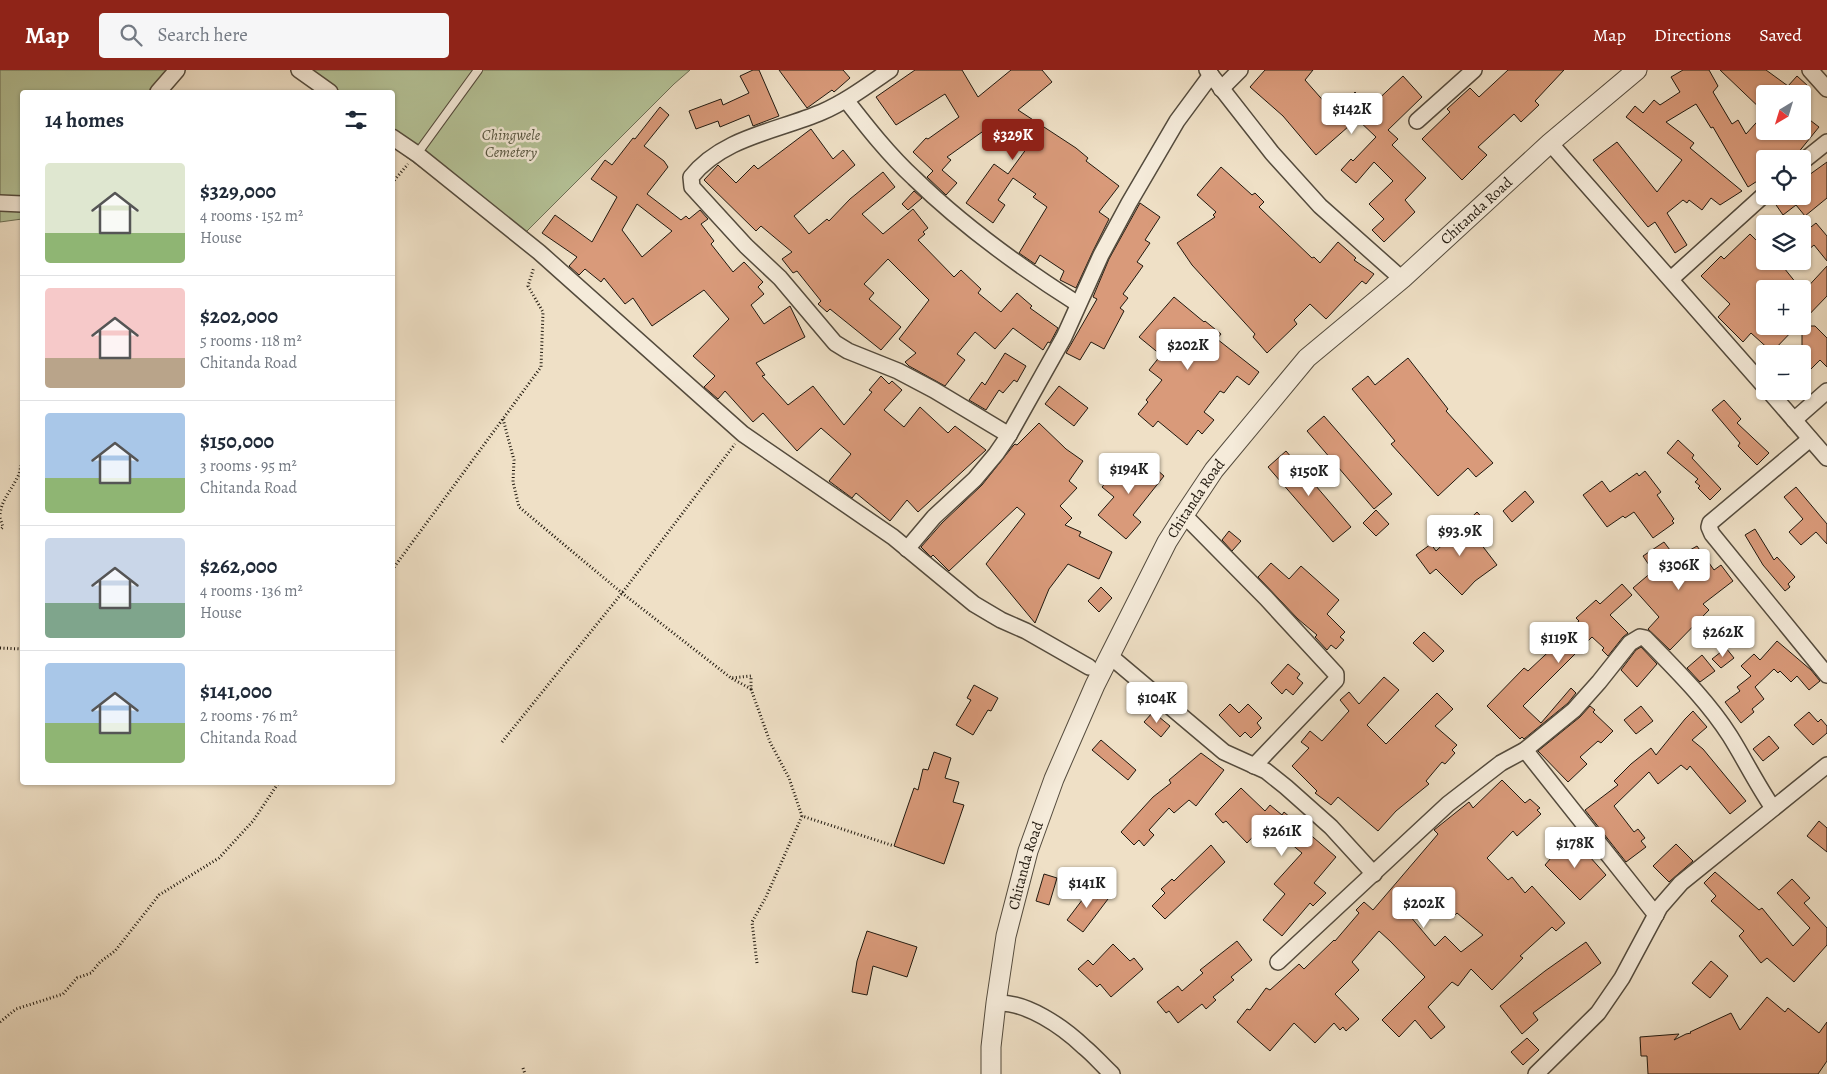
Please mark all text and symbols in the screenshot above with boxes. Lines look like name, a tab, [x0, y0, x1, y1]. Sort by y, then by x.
search box	[99, 13, 449, 58]
text: Map	[25, 19, 69, 51]
icon: search	[117, 21, 145, 49]
text: Search here	[157, 22, 248, 48]
text: Map	[1593, 23, 1626, 47]
text: Directions	[1654, 23, 1731, 47]
text: Saved	[1759, 23, 1802, 47]
north arrow	[1756, 85, 1811, 140]
map controls	[1756, 85, 1811, 400]
pin: $142K	[1317, 92, 1387, 135]
text: $142K	[1333, 98, 1371, 120]
text: 14 homes	[45, 106, 124, 134]
icon: filters	[342, 106, 370, 134]
pin: $329K	[978, 118, 1048, 161]
text: $329K	[993, 124, 1033, 146]
park label: Chingwele Cemetery	[482, 125, 541, 162]
button: locate	[1756, 150, 1811, 205]
street label: Chitanda Road	[1436, 172, 1517, 249]
text: $329,000	[200, 177, 276, 205]
icon: home	[85, 183, 145, 243]
text: 4 rooms · 152 m²	[200, 205, 303, 227]
button: layers	[1756, 215, 1811, 270]
text: House	[200, 227, 242, 249]
button: +	[1756, 280, 1811, 335]
text: $202,000	[200, 302, 278, 330]
icon: home	[85, 308, 145, 368]
pin: $202K	[1153, 328, 1223, 371]
text: 5 rooms · 118 m²	[200, 330, 302, 352]
text: $202K	[1167, 334, 1209, 356]
button: −	[1756, 345, 1811, 400]
text: Chitanda Road	[200, 352, 297, 374]
text: $150,000	[200, 427, 274, 455]
icon: home	[85, 433, 145, 493]
pin: $194K	[1094, 452, 1164, 495]
street label: Chitanda Road	[1162, 454, 1230, 542]
pin: $150K	[1274, 454, 1344, 497]
text: 3 rooms · 95 m²	[200, 455, 297, 477]
text: $194K	[1110, 458, 1148, 480]
text: $150K	[1290, 460, 1328, 482]
text: Chitanda Road	[200, 477, 297, 499]
pin: $93.9K	[1419, 514, 1501, 557]
text: $93.9K	[1438, 520, 1482, 542]
pin: $306K	[1644, 548, 1714, 591]
text: $262,000	[200, 552, 277, 580]
text: $306K	[1659, 554, 1699, 576]
icon: home	[85, 558, 145, 618]
text: 4 rooms · 136 m²	[200, 580, 303, 602]
text: House	[200, 602, 242, 624]
pin: $262K	[1688, 616, 1758, 658]
text: $262K	[1703, 621, 1743, 643]
pin: $119K	[1524, 622, 1594, 664]
text: $119K	[1541, 627, 1577, 649]
text: $141,000	[200, 677, 272, 705]
pin: $104K	[1122, 682, 1192, 724]
icon: home	[85, 683, 145, 743]
text: $104K	[1137, 687, 1177, 709]
text: 2 rooms · 76 m²	[200, 705, 298, 727]
text: Chitanda Road	[200, 727, 297, 749]
pin: $261K	[1247, 814, 1317, 857]
street label: Chitanda Road	[1003, 818, 1048, 912]
text: $261K	[1263, 820, 1301, 842]
pin: $178K	[1540, 826, 1610, 869]
text: $178K	[1556, 832, 1594, 854]
pin: $141K	[1052, 866, 1122, 909]
text: $141K	[1069, 872, 1105, 894]
pin: $202K	[1389, 886, 1459, 929]
text: $202K	[1403, 892, 1445, 914]

